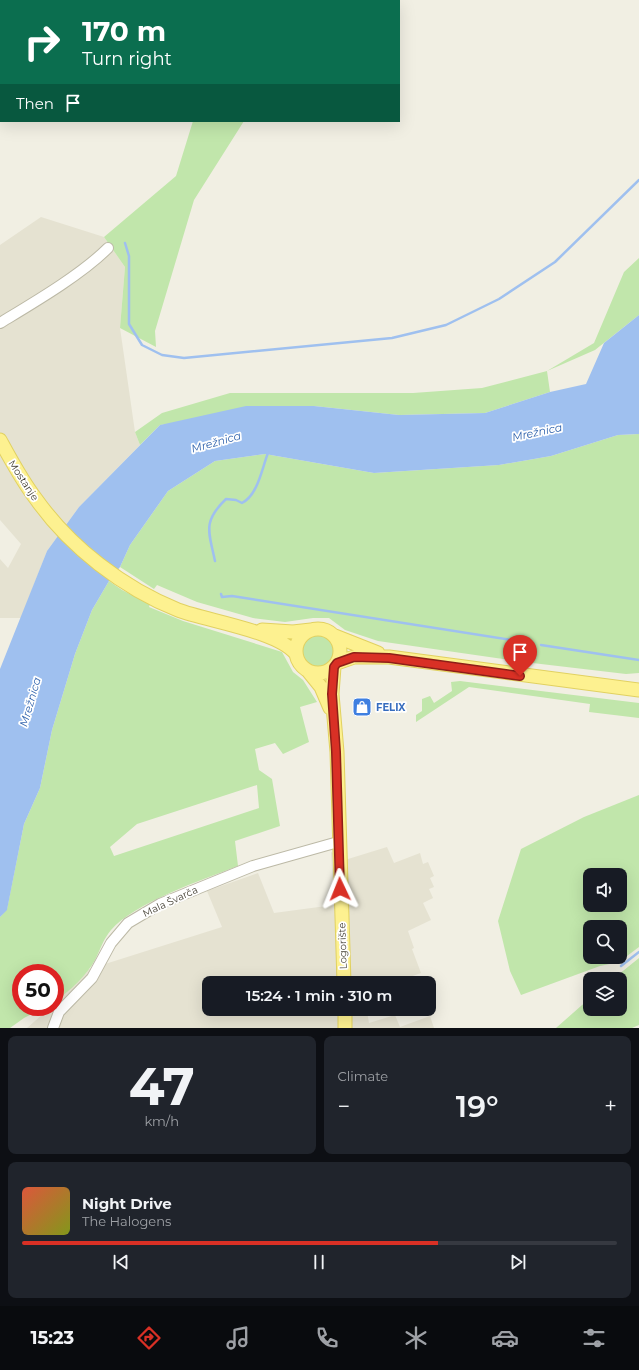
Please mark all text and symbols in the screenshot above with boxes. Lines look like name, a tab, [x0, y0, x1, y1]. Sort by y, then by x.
text: 170 m	[82, 14, 166, 48]
icon: right	[16, 16, 68, 68]
text: Turn right	[82, 48, 172, 70]
icon: arrive	[62, 92, 84, 114]
text: Then	[16, 94, 54, 113]
water label: Mrežnica	[511, 420, 563, 444]
water label: Mrežnica	[190, 428, 242, 456]
street label: Mostanje	[6, 457, 42, 503]
pin	[503, 635, 537, 676]
icon: arrive	[509, 641, 531, 663]
water label: Mrežnica	[16, 676, 44, 728]
shop icon: FELIX	[351, 696, 373, 718]
place label: FELIX	[376, 701, 406, 714]
position arrow	[319, 868, 361, 910]
map controls	[583, 868, 627, 1016]
button: sound	[583, 868, 627, 912]
street label: Mala Švarča	[141, 883, 200, 920]
button: search	[583, 920, 627, 964]
street label: Logorište	[335, 922, 350, 970]
speed limit sign: 50	[12, 964, 64, 1016]
button: layers	[583, 972, 627, 1016]
text: 15:24 · 1 min · 310 m	[246, 986, 392, 1005]
text: 47	[129, 1055, 195, 1118]
text: Climate	[338, 1068, 388, 1084]
text: 19°	[456, 1088, 499, 1125]
text: −	[338, 1093, 350, 1120]
text: +	[604, 1093, 617, 1120]
text: km/h	[144, 1113, 179, 1129]
text: Night Drive	[82, 1194, 172, 1213]
text: The Halogens	[82, 1213, 171, 1229]
icon: previous	[110, 1251, 132, 1273]
icon: pause	[308, 1251, 330, 1273]
icon: next	[507, 1251, 529, 1273]
icon: directions	[135, 1324, 163, 1352]
icon: music	[224, 1324, 252, 1352]
icon: phone	[313, 1324, 341, 1352]
icon: climate	[402, 1324, 430, 1352]
icon: car	[491, 1324, 519, 1352]
icon: filters	[580, 1324, 608, 1352]
text: 15:23	[31, 1327, 74, 1349]

